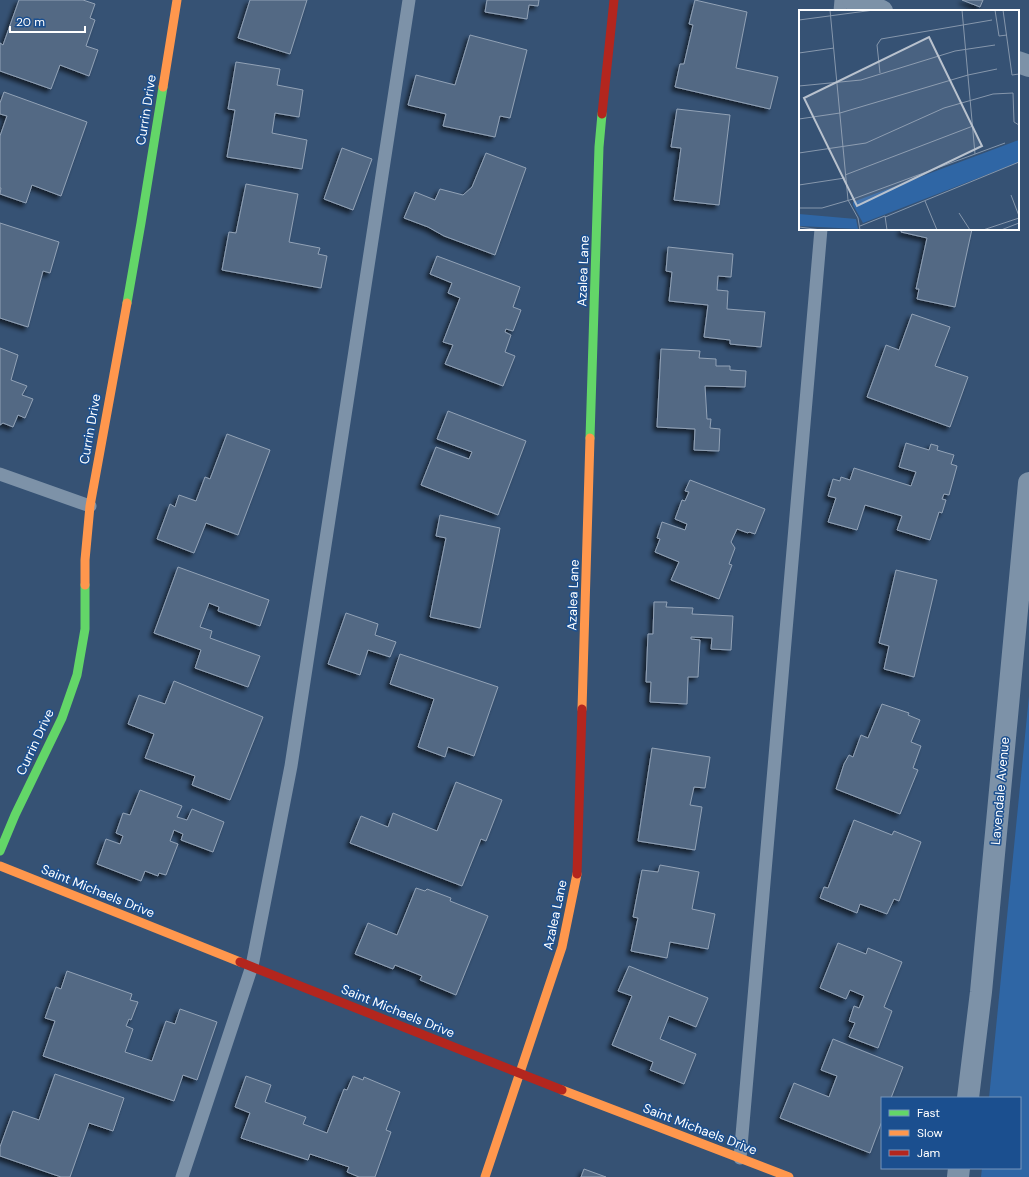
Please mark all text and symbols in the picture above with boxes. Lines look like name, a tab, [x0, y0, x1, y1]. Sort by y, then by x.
scale bar	[10, 8, 85, 34]
inset map	[799, 10, 1019, 230]
text: 20 m	[16, 14, 45, 30]
street label: Currin Drive	[132, 73, 160, 147]
street label: Azalea Lane	[573, 235, 593, 307]
street label: Currin Drive	[75, 392, 105, 466]
street label: Azalea Lane	[563, 559, 583, 631]
street label: Currin Drive	[12, 706, 58, 778]
street label: Lavendale Avenue	[987, 736, 1013, 846]
street label: Saint Michaels Drive	[39, 860, 157, 922]
street label: Azalea Lane	[539, 878, 571, 952]
street label: Saint Michaels Drive	[339, 980, 457, 1042]
legend	[881, 1097, 1021, 1169]
street label: Saint Michaels Drive	[641, 1099, 759, 1159]
text: Fast	[917, 1105, 940, 1121]
text: Slow	[917, 1125, 943, 1141]
text: Jam	[917, 1145, 940, 1161]

